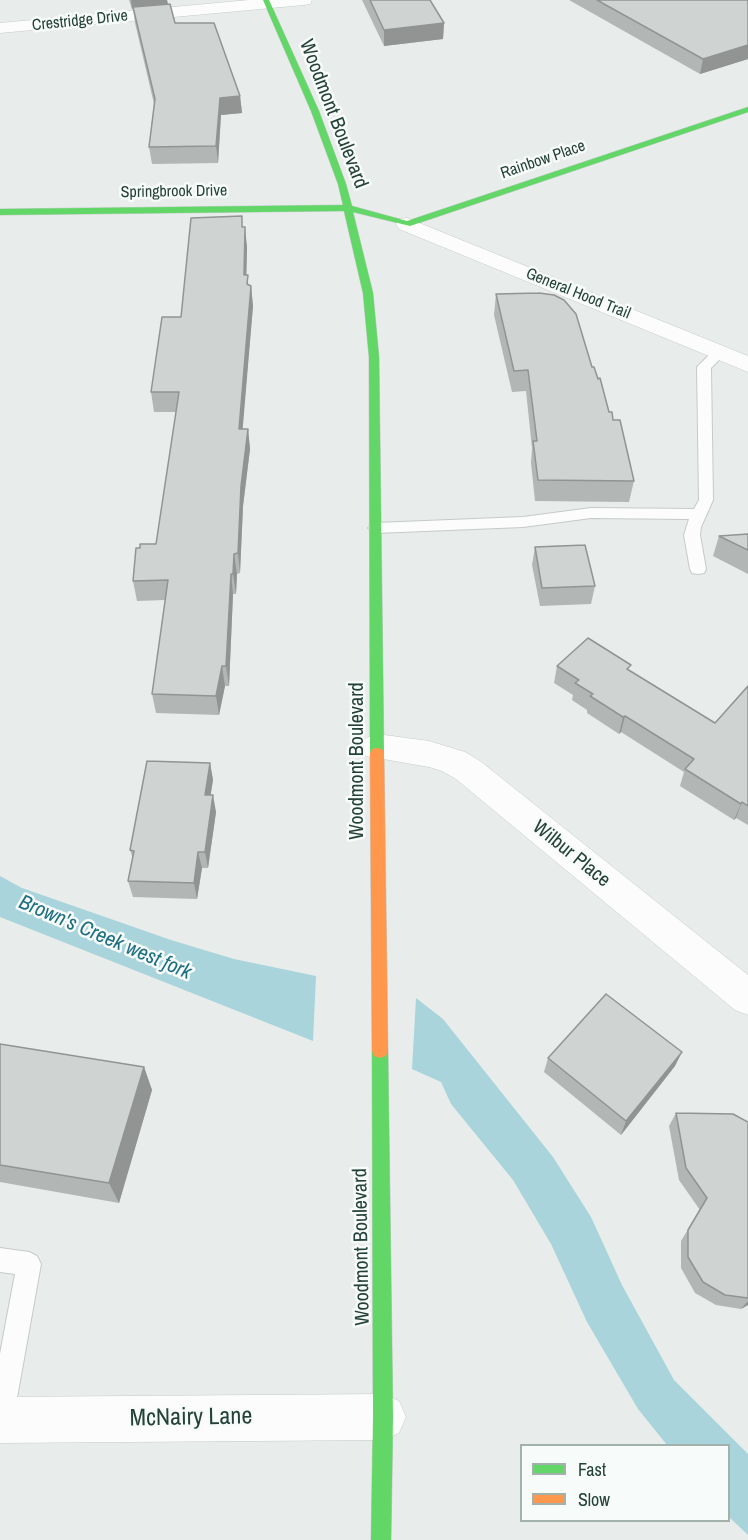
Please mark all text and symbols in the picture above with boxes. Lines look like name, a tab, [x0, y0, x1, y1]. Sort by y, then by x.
street label: Crestridge Drive	[31, 6, 129, 36]
street label: Woodmont Boulevard	[294, 36, 372, 192]
street label: Rainbow Place	[498, 137, 588, 183]
street label: Springbrook Drive	[121, 181, 227, 203]
street label: General Hood Trail	[523, 264, 633, 324]
street label: Woodmont Boulevard	[346, 682, 370, 840]
street label: Wilbur Place	[527, 815, 615, 893]
water label: Brown's Creek west fork	[15, 890, 195, 986]
street label: Woodmont Boulevard	[349, 1168, 375, 1326]
street label: McNairy Lane	[130, 1403, 252, 1433]
legend	[520, 1444, 730, 1522]
text: Fast	[578, 1457, 606, 1482]
text: Slow	[578, 1487, 610, 1512]

